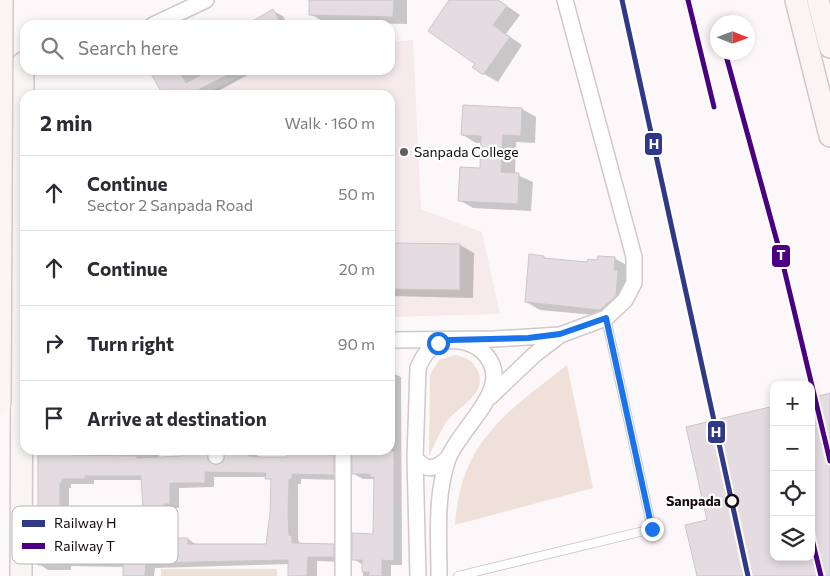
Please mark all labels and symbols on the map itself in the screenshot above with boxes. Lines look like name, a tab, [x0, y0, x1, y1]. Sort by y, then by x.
north arrow	[710, 15, 755, 60]
line badge: H	[644, 132, 663, 156]
text: H	[649, 135, 659, 152]
place label: Sanpada College	[414, 143, 519, 160]
marker: Sanpada College	[398, 146, 410, 158]
line badge: T	[771, 244, 791, 268]
text: T	[776, 246, 786, 263]
route start	[427, 332, 450, 355]
line badge: H	[707, 420, 726, 444]
text: H	[711, 423, 721, 440]
place label: Sanpada	[666, 492, 721, 509]
marker: Sanpada	[725, 494, 739, 508]
legend	[12, 506, 178, 564]
text: Railway H	[54, 514, 116, 531]
route end	[641, 518, 664, 541]
text: Railway T	[54, 537, 115, 554]

